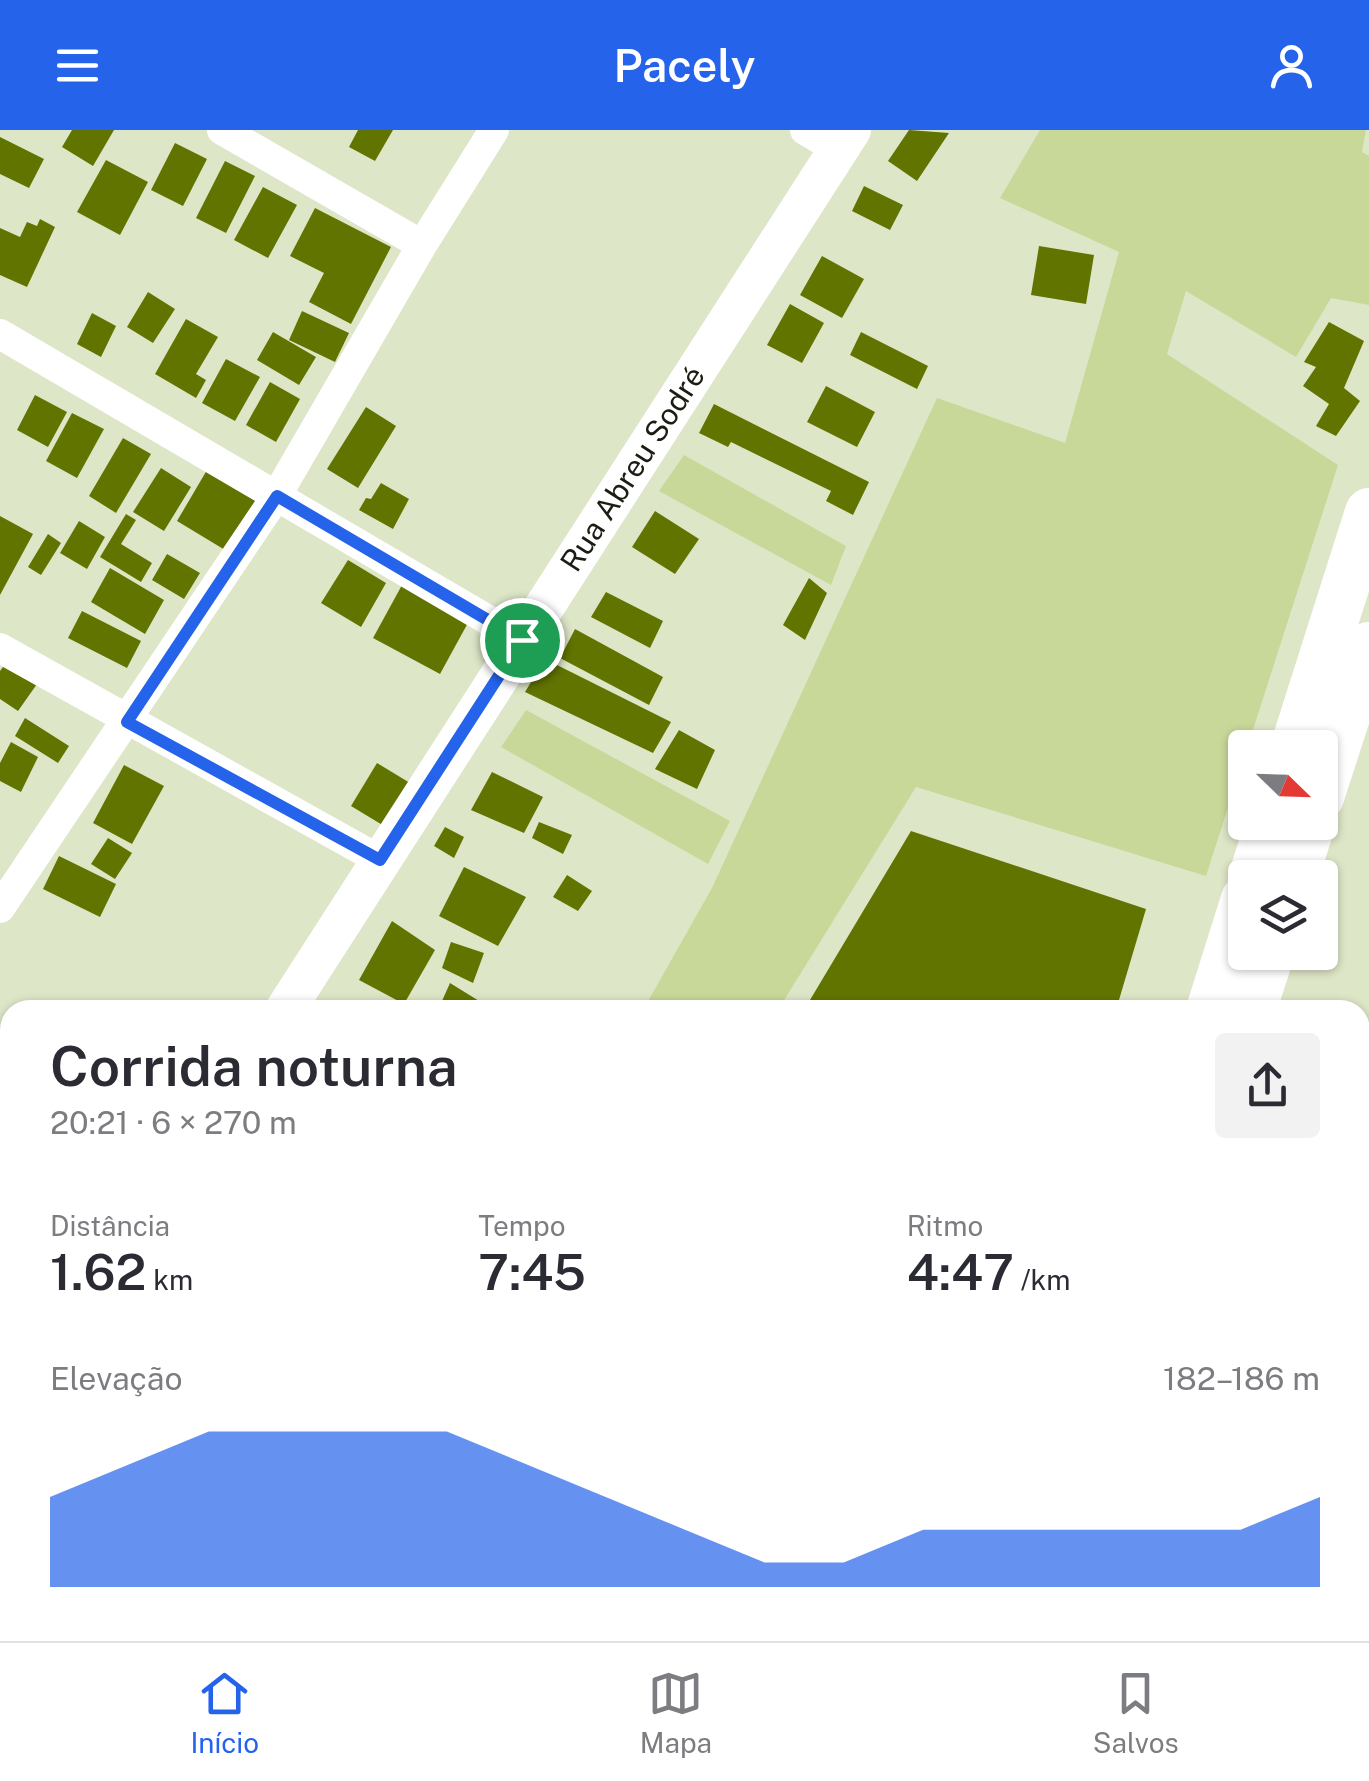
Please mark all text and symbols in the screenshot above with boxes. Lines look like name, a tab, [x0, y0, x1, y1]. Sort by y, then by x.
icon: menu	[50, 38, 105, 93]
icon: person	[1264, 38, 1319, 93]
text: Pacely	[614, 39, 755, 92]
street label: Rua Abreu Sodré	[552, 359, 712, 578]
pin	[480, 598, 565, 683]
icon: arrive	[495, 613, 550, 668]
north arrow	[1228, 730, 1338, 840]
map controls	[1228, 730, 1338, 970]
button: layers	[1228, 860, 1338, 970]
button: share	[1215, 1033, 1320, 1138]
text: Corrida noturna	[50, 1034, 458, 1098]
text: 20:21 · 6 × 270 m	[50, 1104, 297, 1141]
text: Distância	[50, 1209, 170, 1242]
text: Tempo	[478, 1209, 566, 1242]
text: Ritmo	[907, 1209, 983, 1242]
text: 1.62	[50, 1242, 146, 1301]
text: 7:45	[478, 1242, 586, 1301]
text: 4:47	[907, 1242, 1014, 1301]
text: km	[146, 1263, 193, 1296]
text: /km	[1014, 1263, 1071, 1296]
text: Elevação	[50, 1360, 183, 1397]
text: 182–186 m	[1163, 1360, 1320, 1397]
tab: Início	[190, 1666, 259, 1759]
tab: Mapa	[640, 1666, 712, 1759]
tab: Salvos	[1093, 1666, 1179, 1759]

